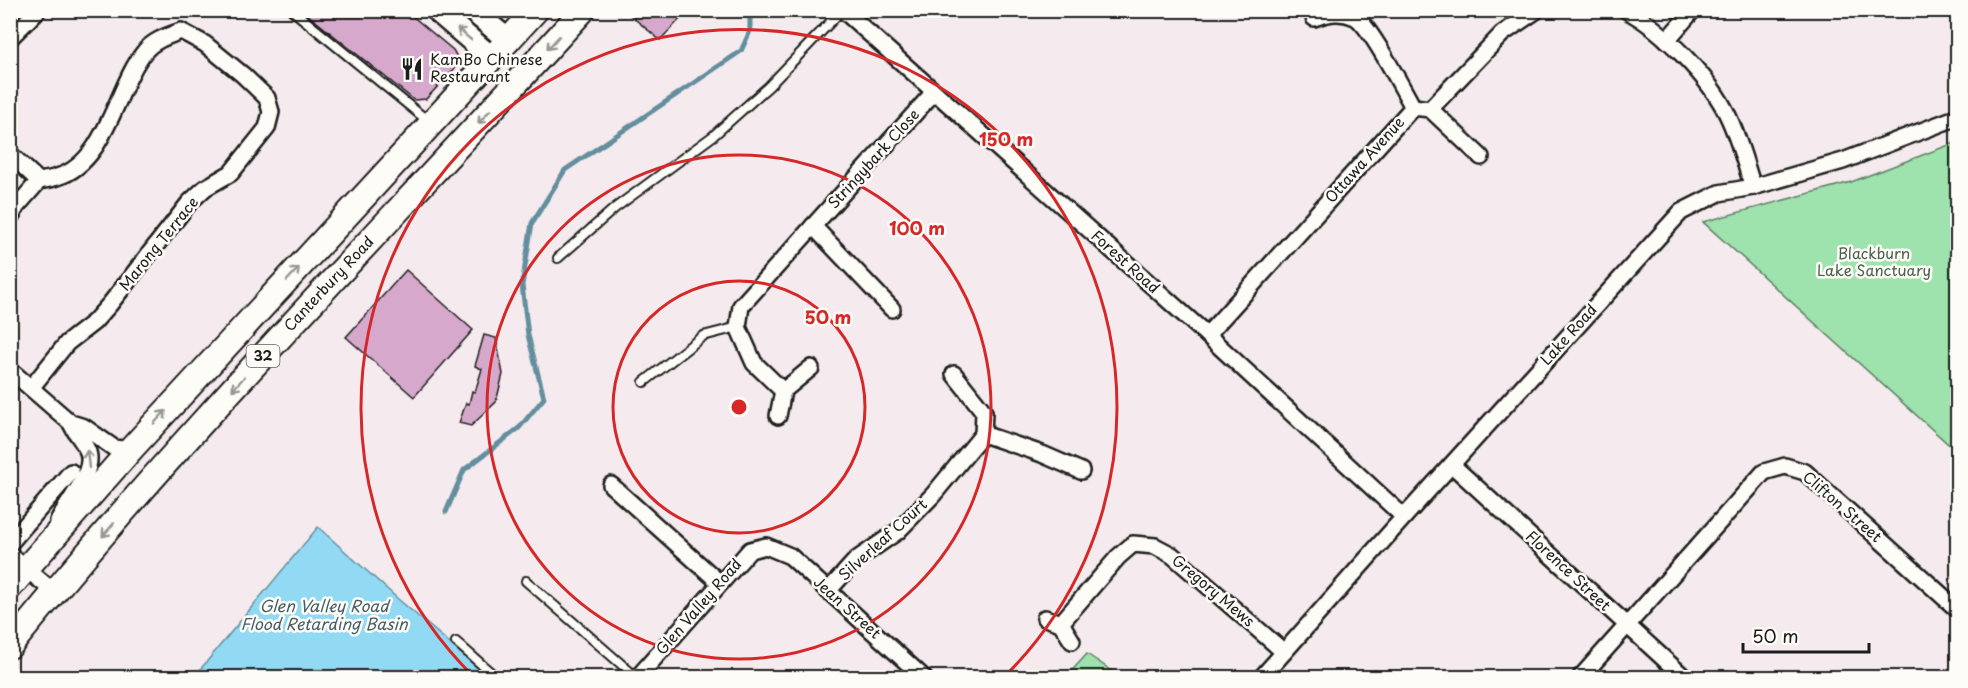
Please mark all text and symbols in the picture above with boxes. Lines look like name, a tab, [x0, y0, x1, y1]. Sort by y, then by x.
one-way arrow	[456, 28, 472, 41]
one-way arrow	[546, 35, 560, 50]
place label: KamBo Chinese Restaurant	[430, 47, 543, 87]
restaurant icon: KamBo Chinese Restaurant	[399, 56, 425, 82]
street label: Stringybark Close	[822, 103, 924, 213]
one-way arrow	[477, 110, 492, 125]
street label: Ottawa Avenue	[1319, 111, 1409, 207]
text: 150 m	[979, 125, 1033, 152]
street label: Marong Terrace	[113, 191, 203, 295]
text: 100 m	[889, 214, 945, 241]
street label: Forest Road	[1087, 224, 1165, 298]
street label: Canterbury Road	[277, 230, 378, 336]
park label: Blackburn Lake Sanctuary	[1817, 241, 1931, 281]
one-way arrow	[286, 267, 300, 282]
street label: Lake Road	[1534, 298, 1602, 370]
text: 50 m	[805, 303, 851, 330]
road number: 32	[246, 345, 280, 367]
one-way arrow	[231, 376, 245, 391]
centre of rings	[729, 397, 749, 417]
one-way arrow	[153, 410, 167, 425]
one-way arrow	[82, 450, 93, 469]
street label: Clifton Street	[1798, 465, 1888, 547]
street label: Silverleaf Court	[832, 493, 932, 585]
one-way arrow	[101, 522, 115, 537]
street label: Florence Street	[1521, 524, 1617, 615]
street label: Gregory Mews	[1168, 548, 1261, 632]
street label: Glen Valley Road	[650, 553, 746, 659]
street label: Jean Street	[809, 570, 887, 644]
water label: Glen Valley Road Flood Retarding Basin	[240, 593, 409, 635]
scale bar	[1743, 616, 1869, 654]
text: 50 m	[1752, 622, 1799, 649]

